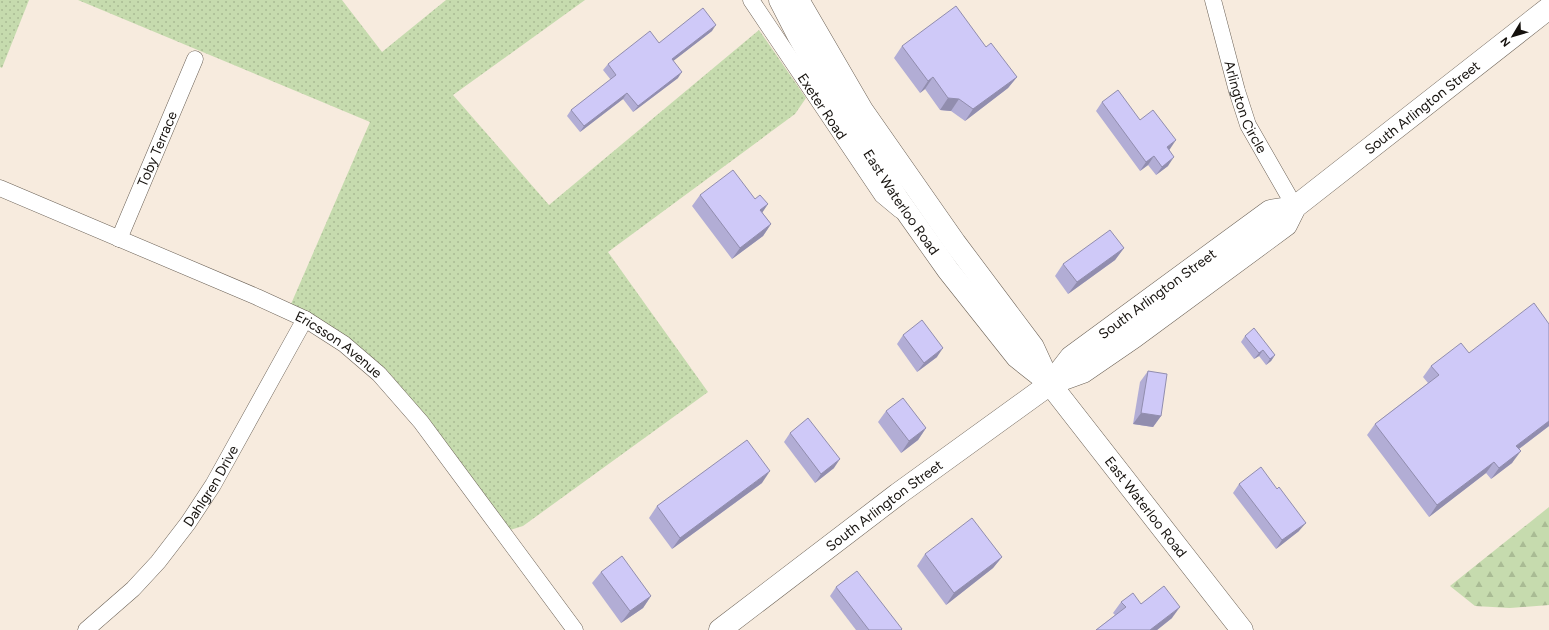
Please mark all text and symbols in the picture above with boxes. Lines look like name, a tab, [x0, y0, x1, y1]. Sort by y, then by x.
north arrow	[1493, 16, 1533, 56]
text: N	[1498, 34, 1513, 49]
street label: South Arlington Street	[1361, 57, 1483, 158]
street label: Arlington Circle	[1221, 59, 1271, 156]
street label: Exeter Road	[794, 70, 851, 143]
street label: Toby Terrace	[134, 108, 181, 189]
street label: East Waterloo Road	[860, 146, 943, 258]
street label: South Arlington Street	[1095, 245, 1219, 343]
street label: Ericsson Avenue	[293, 307, 386, 382]
street label: Dahlgren Drive	[180, 442, 242, 530]
street label: East Waterloo Road	[1101, 453, 1190, 561]
street label: South Arlington Street	[822, 456, 946, 555]

